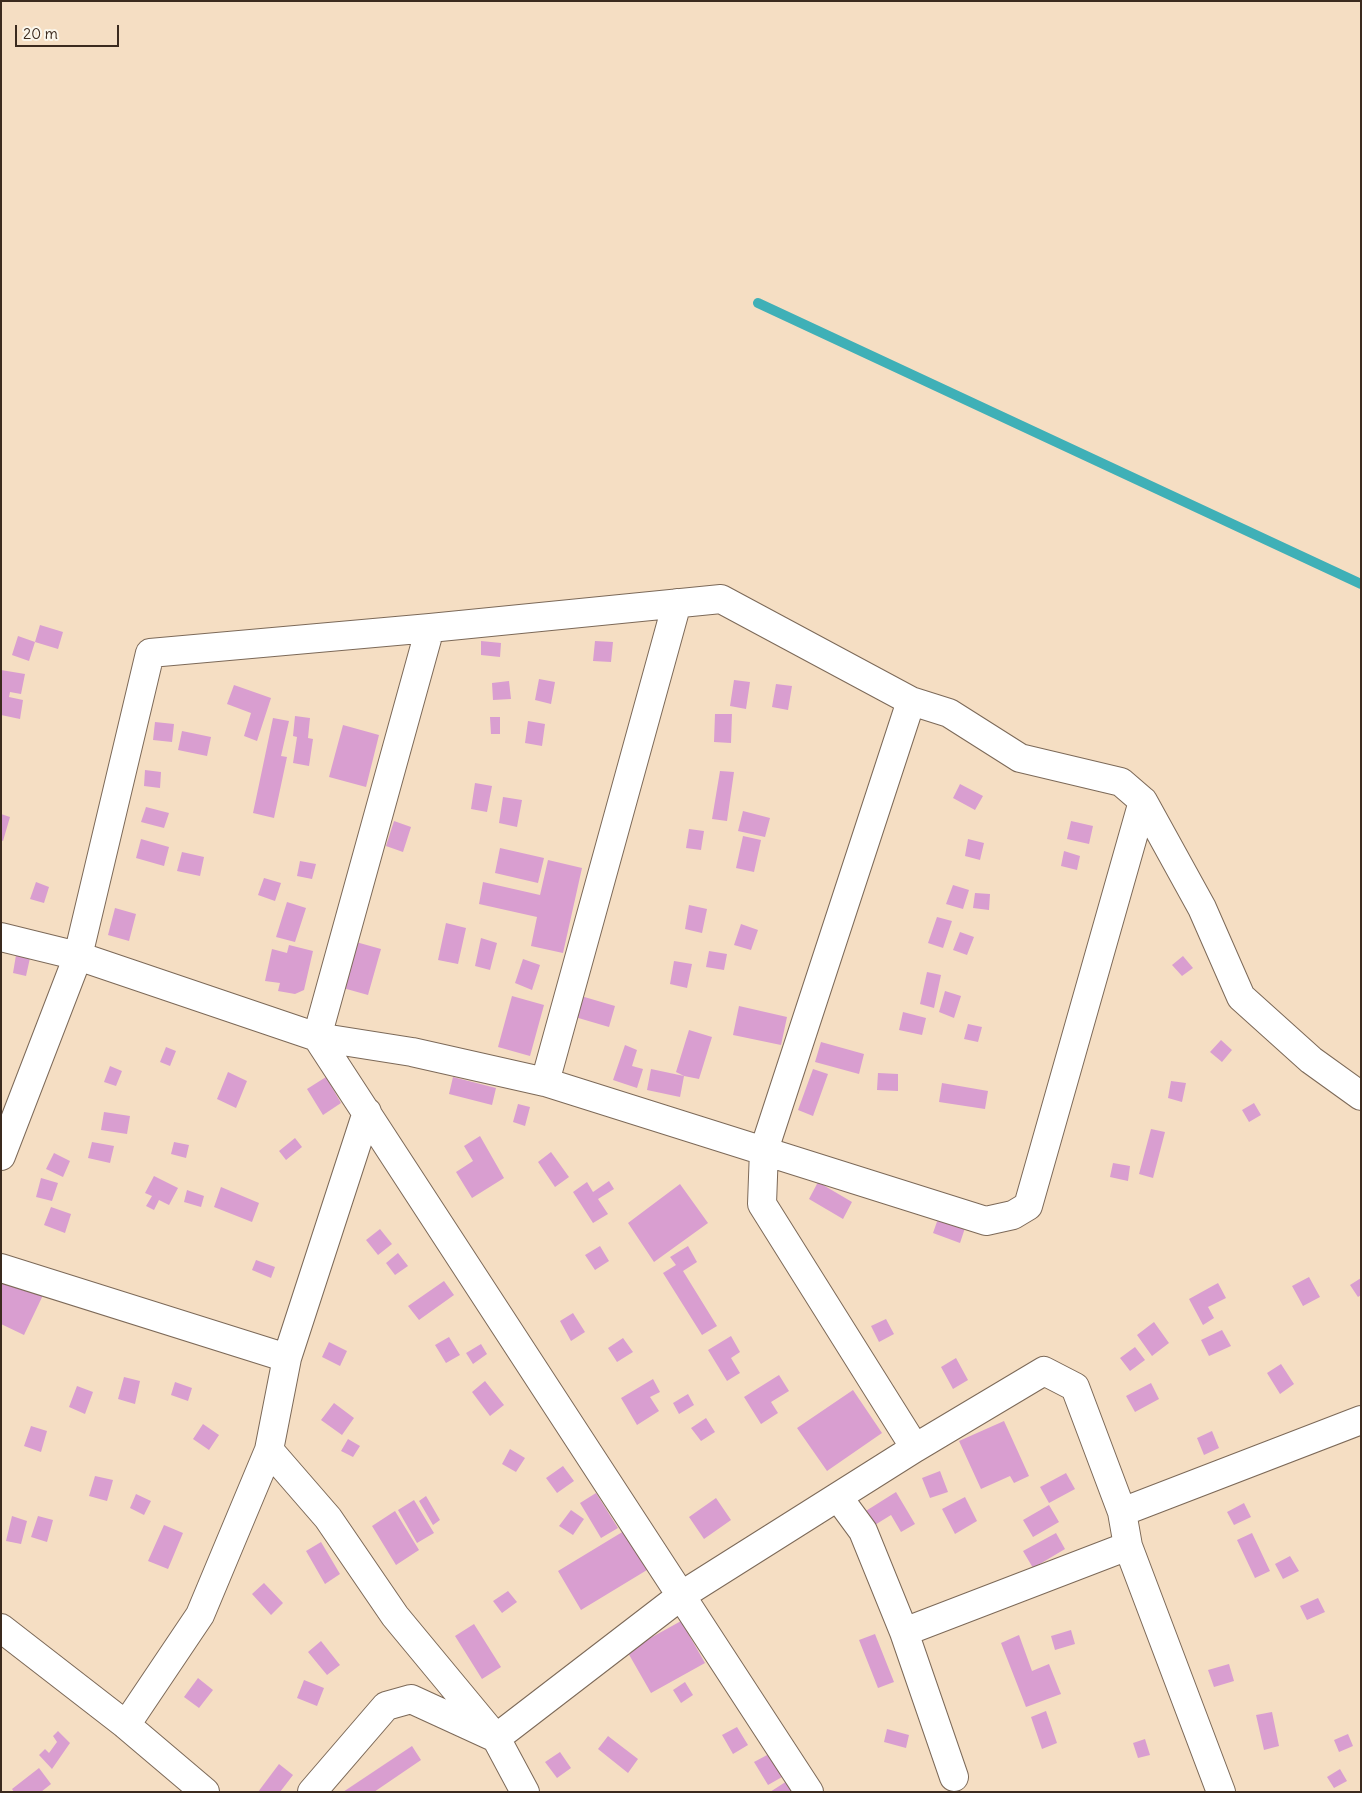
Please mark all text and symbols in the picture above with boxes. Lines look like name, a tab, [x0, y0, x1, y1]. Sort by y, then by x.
scale bar	[18, 15, 121, 47]
text: 20 m	[23, 24, 58, 43]

